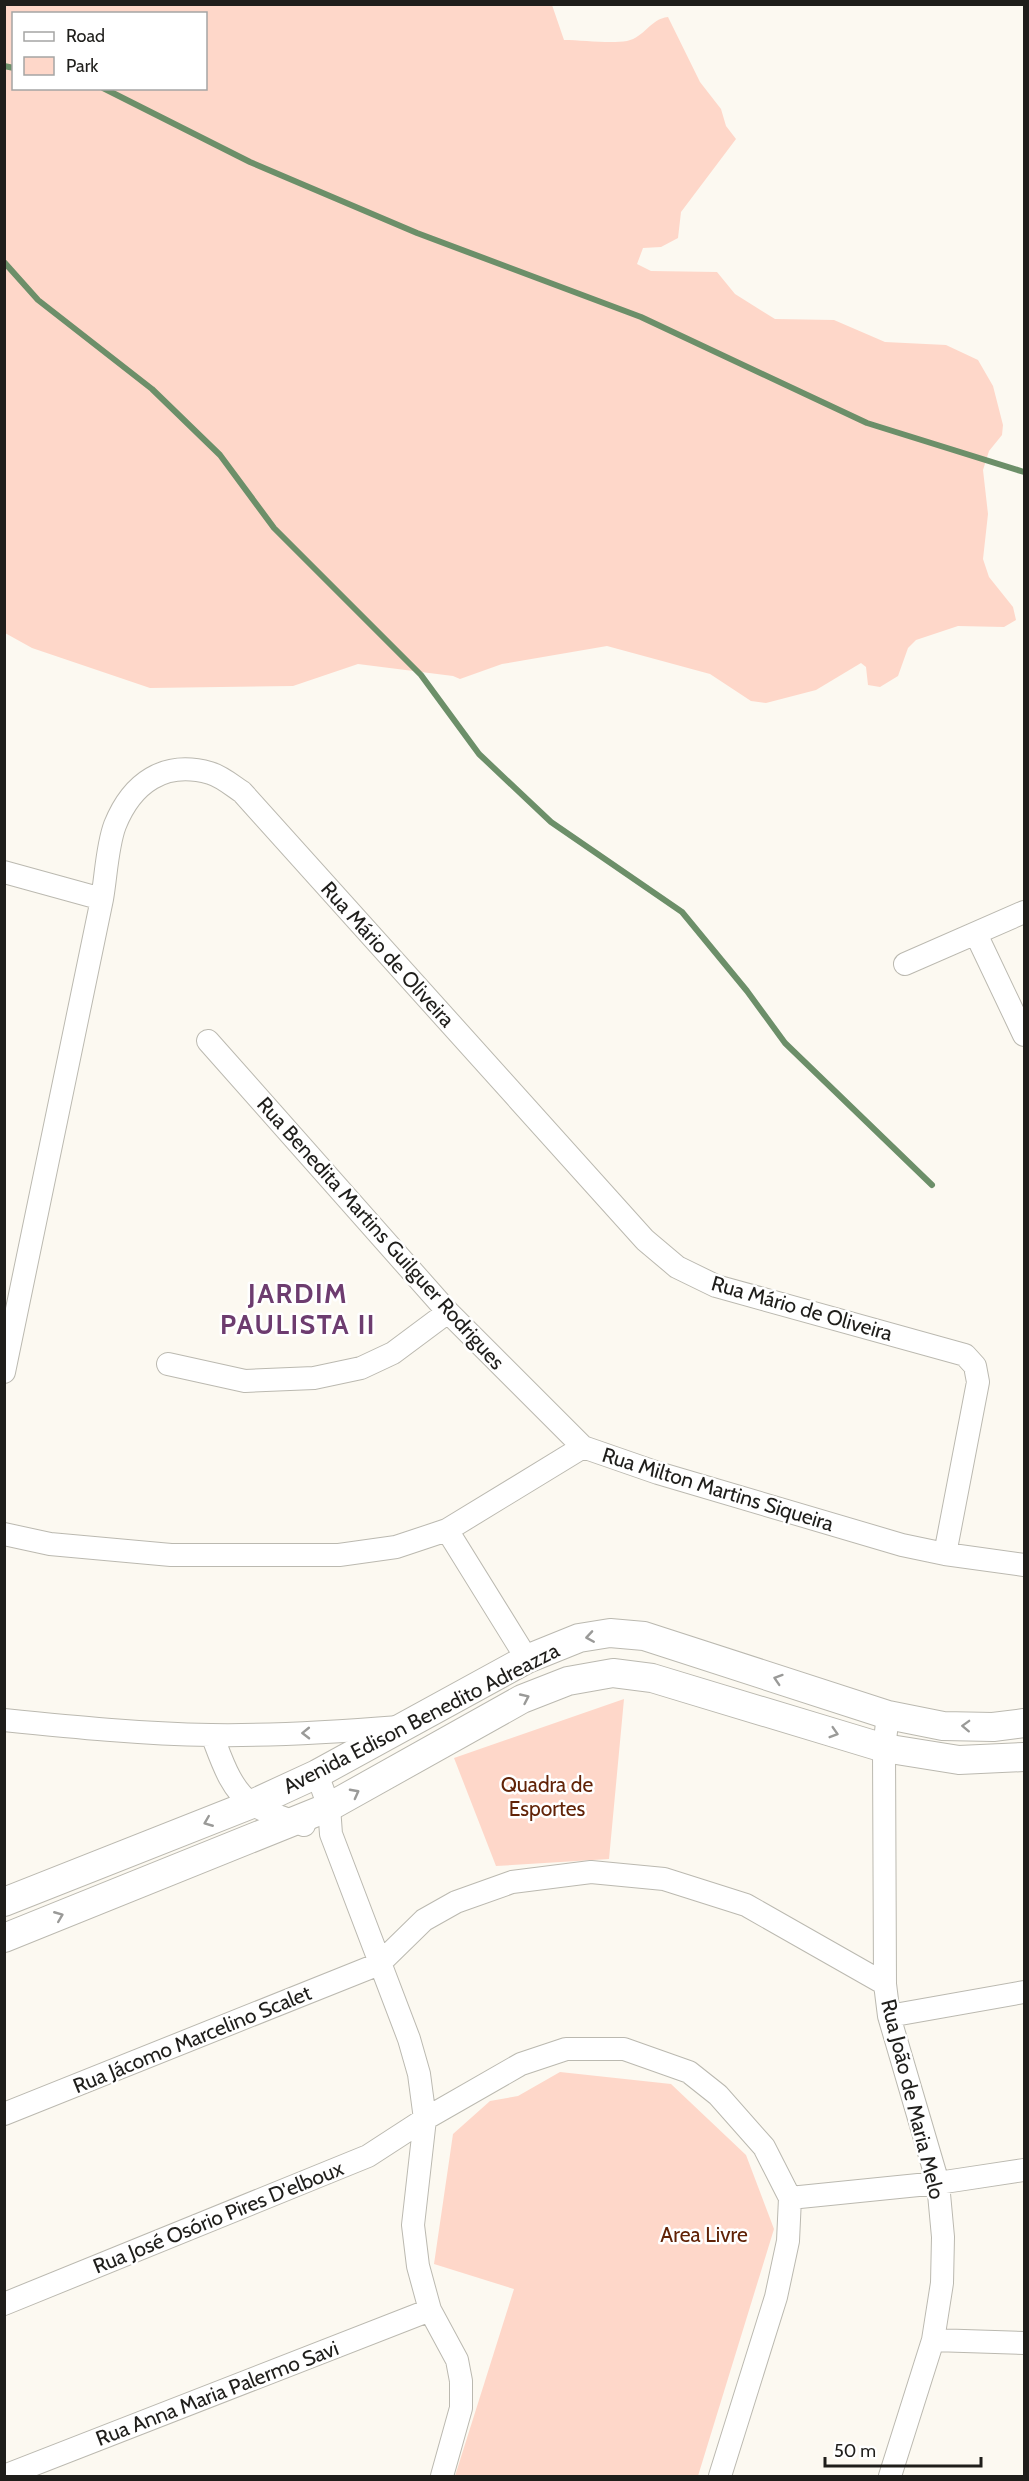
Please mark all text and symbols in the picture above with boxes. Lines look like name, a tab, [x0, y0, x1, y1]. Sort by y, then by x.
legend	[12, 12, 207, 90]
text: Road	[66, 25, 105, 47]
text: Park	[66, 55, 99, 77]
street label: Rua Mário de Oliveira	[316, 876, 460, 1032]
street label: Rua Benedita Martins Guilguer Rodrigues	[252, 1092, 510, 1375]
street label: Rua Mário de Oliveira	[709, 1270, 895, 1346]
district label: JARDIM PAULISTA II	[220, 1277, 376, 1341]
street label: Rua Milton Martins Siqueira	[599, 1442, 837, 1536]
one-way arrow	[585, 1630, 595, 1642]
street label: Avenida Edison Benedito Adreazza	[279, 1637, 563, 1799]
one-way arrow	[773, 1674, 784, 1686]
one-way arrow	[519, 1694, 530, 1706]
one-way arrow	[962, 1720, 971, 1733]
one-way arrow	[828, 1726, 839, 1738]
one-way arrow	[301, 1727, 310, 1739]
park label: Quadra de Esportes	[501, 1772, 593, 1821]
one-way arrow	[349, 1789, 359, 1800]
one-way arrow	[203, 1815, 214, 1827]
one-way arrow	[53, 1911, 64, 1923]
street label: Rua Jácomo Marcelino Scalet	[69, 1980, 315, 2098]
street label: Rua João de Maria Melo	[876, 1996, 950, 2202]
street label: Rua José Osório Pires D'elboux	[89, 2155, 347, 2279]
park label: Area Livre	[660, 2222, 748, 2247]
street label: Rua Anna Maria Palermo Savi	[92, 2335, 342, 2451]
scale bar	[825, 2430, 981, 2468]
text: 50 m	[834, 2440, 876, 2462]

